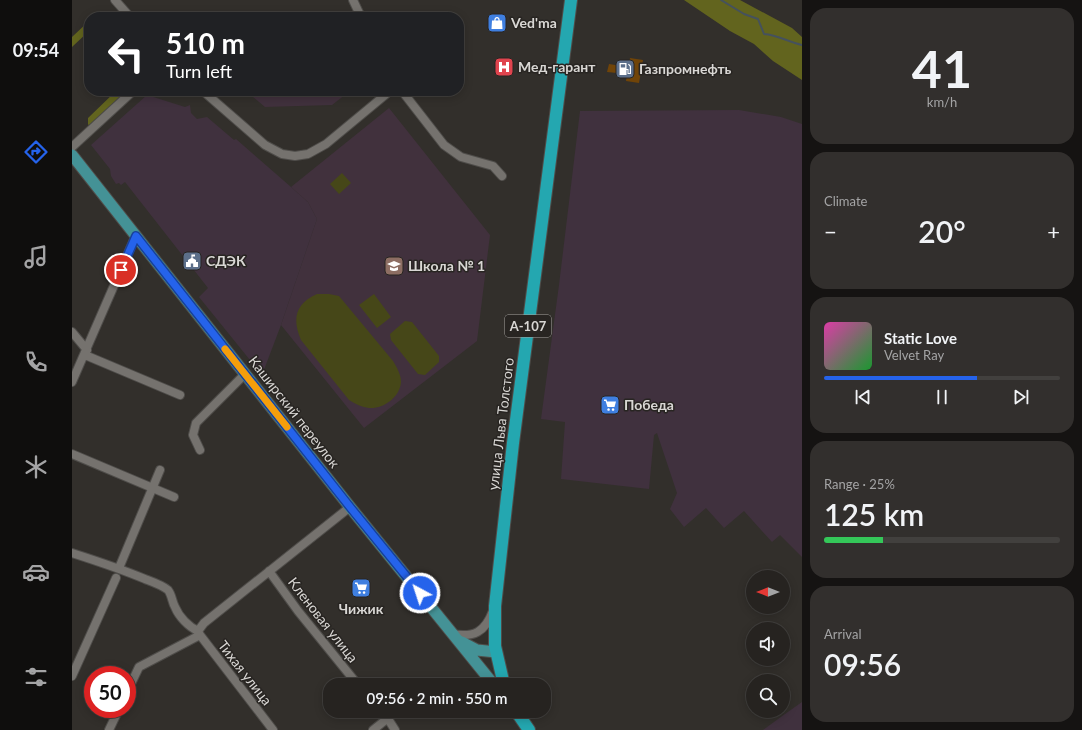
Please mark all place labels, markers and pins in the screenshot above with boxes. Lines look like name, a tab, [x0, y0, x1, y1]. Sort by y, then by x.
shop icon: Ved'ma	[486, 12, 508, 34]
place label: Ved'ma	[510, 14, 557, 31]
hospital icon: Мед-гарант	[493, 56, 515, 78]
place label: Мед-гарант	[518, 58, 596, 75]
fuel station icon: Газпромнефть	[614, 58, 636, 80]
place label: Газпромнефть	[639, 60, 732, 77]
public building icon: СДЭК	[181, 250, 203, 272]
place label: СДЭК	[206, 252, 246, 269]
pin	[104, 253, 138, 287]
school or university icon: Школа № 1	[383, 255, 405, 277]
place label: Школа № 1	[408, 257, 485, 274]
supermarket icon: Победа	[599, 394, 621, 416]
place label: Победа	[624, 396, 674, 413]
supermarket icon: Чижик	[350, 577, 372, 599]
place label: Чижик	[339, 600, 384, 617]

